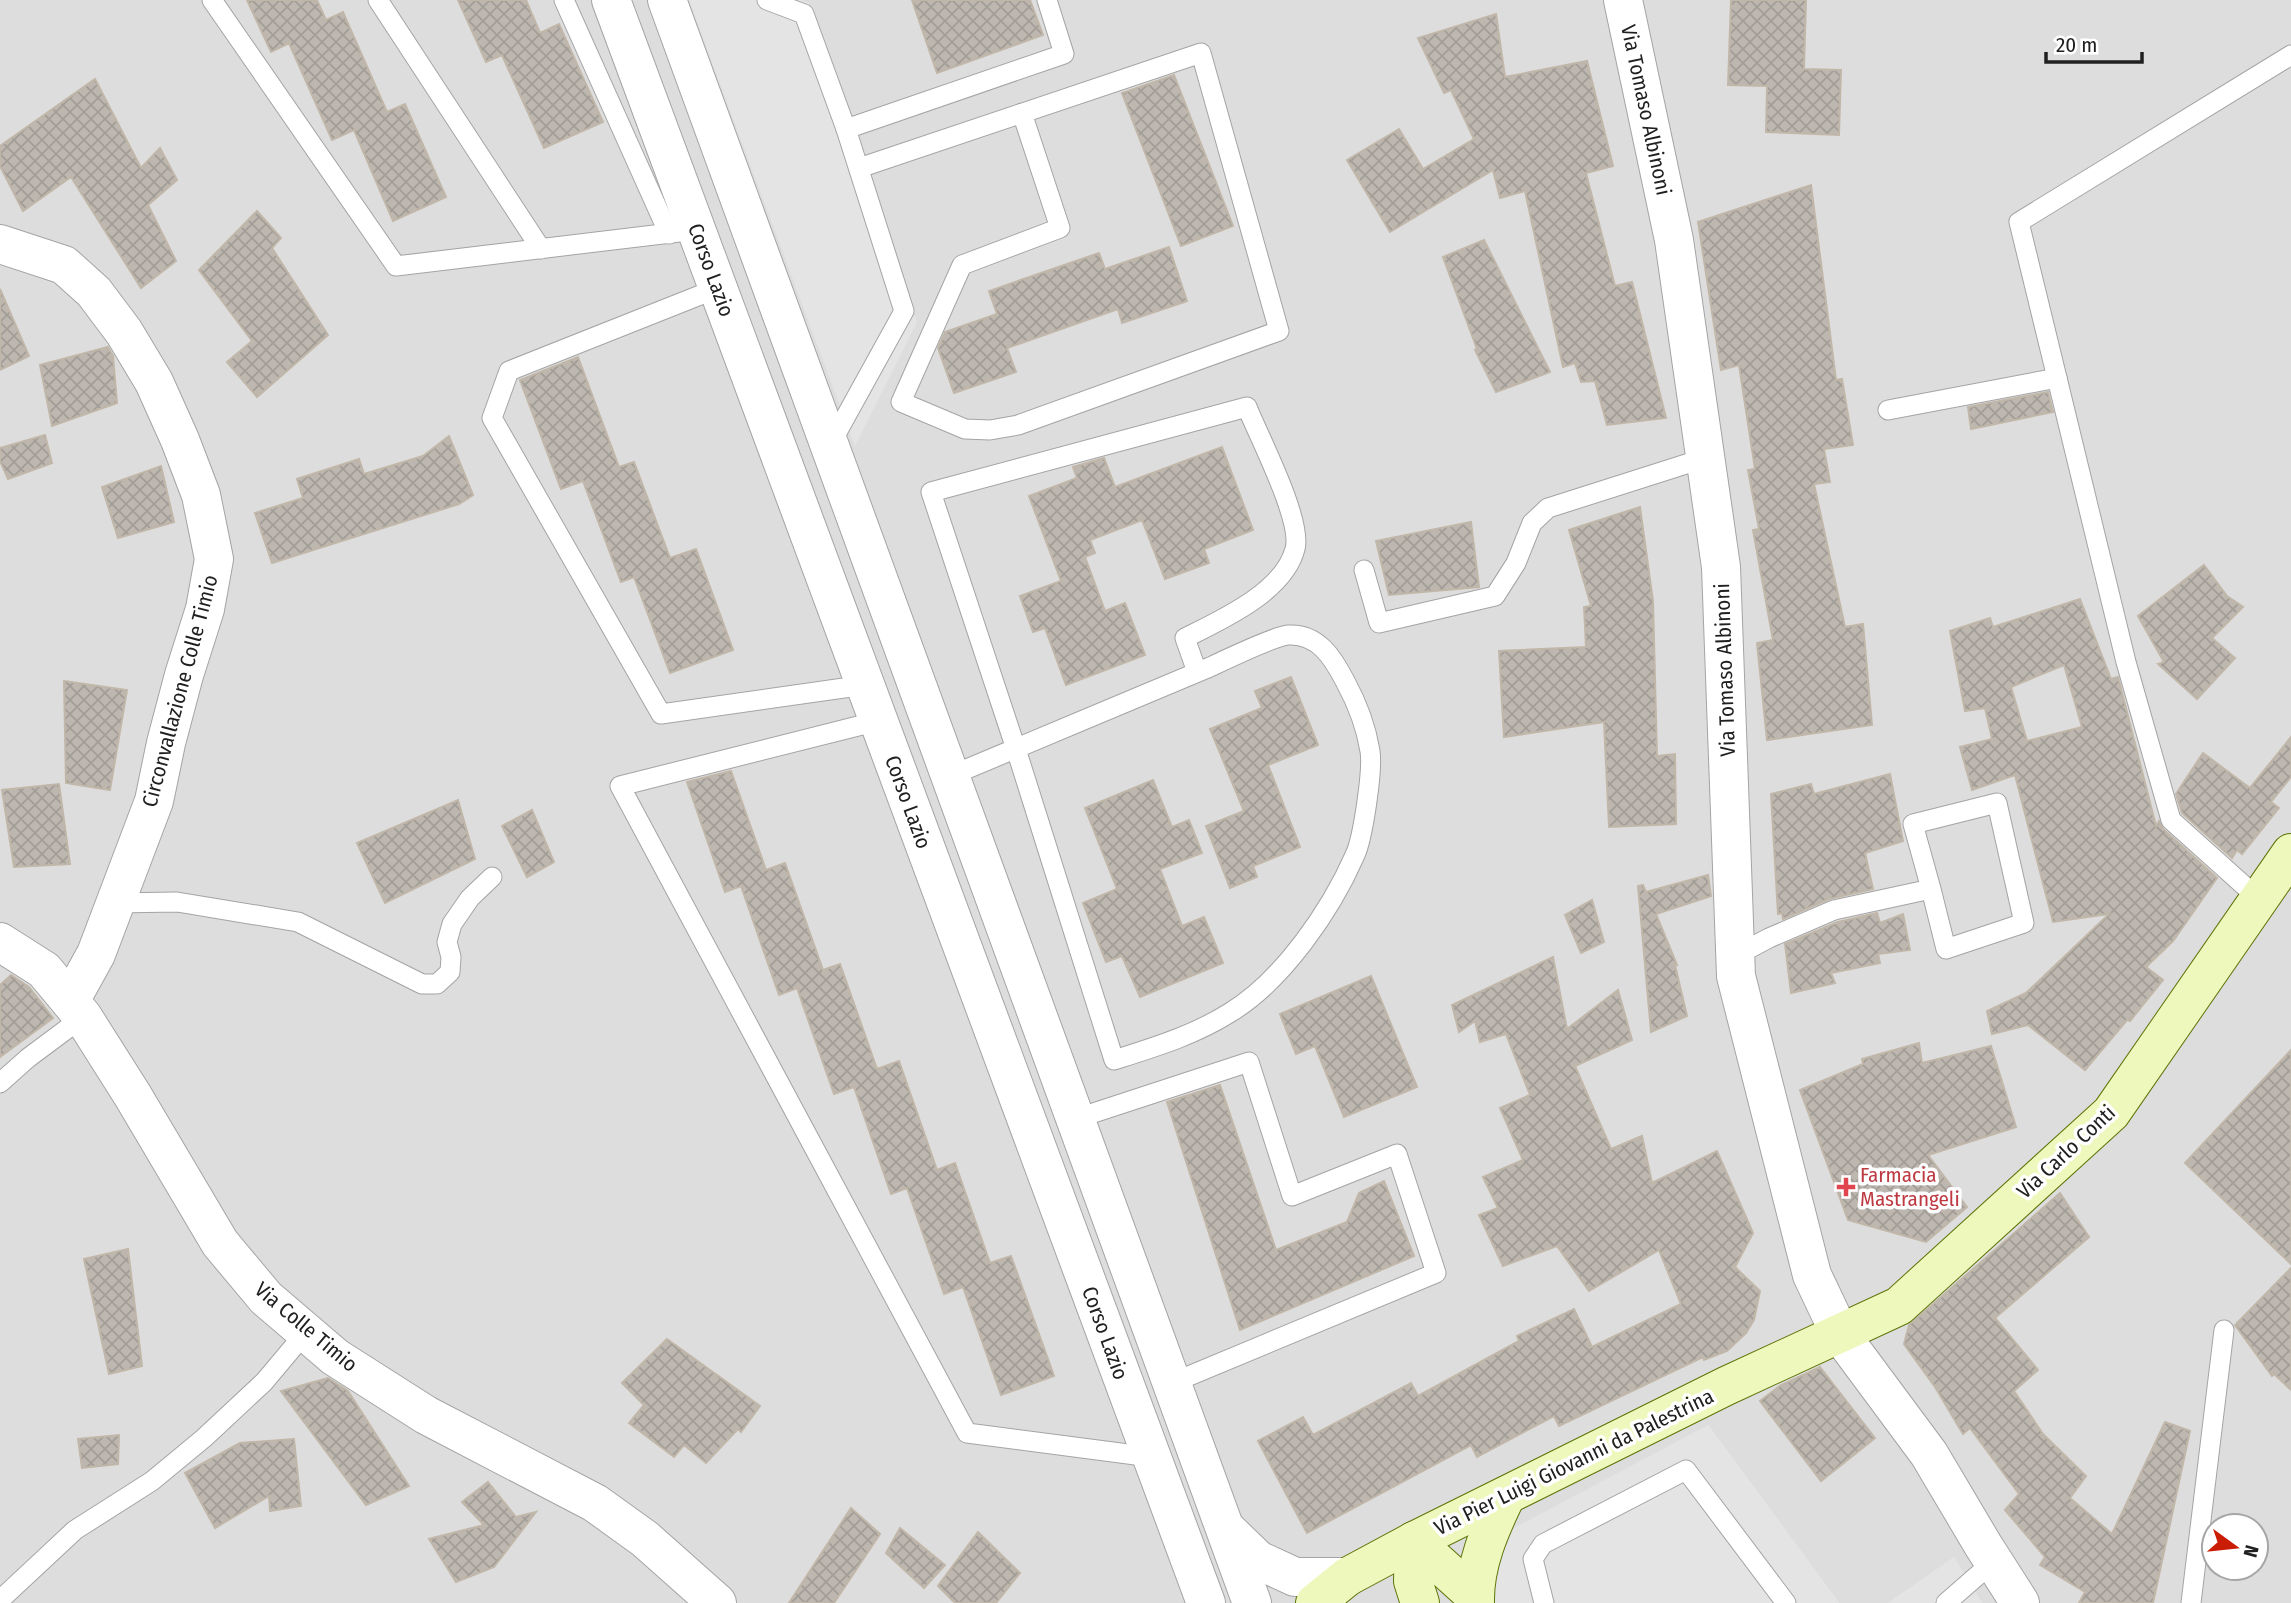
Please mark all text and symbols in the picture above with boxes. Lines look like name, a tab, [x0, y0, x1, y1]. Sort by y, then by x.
scale bar	[2046, 21, 2142, 65]
street label: Via Tomaso Albinoni	[1615, 22, 1677, 198]
text: 20 m	[2056, 32, 2097, 58]
street label: Corso Lazio	[682, 220, 740, 320]
street label: Circonvallazione Colle Timio	[136, 572, 224, 810]
street label: Via Tomaso Albinoni	[1709, 583, 1741, 757]
street label: Corso Lazio	[879, 752, 937, 852]
street label: Via Carlo Conti	[2011, 1100, 2121, 1204]
place label: Farmacia Mastrangeli	[1860, 1162, 1960, 1212]
marker: Farmacia Mastrangeli	[1838, 1179, 1854, 1195]
street label: Via Colle Timio	[249, 1276, 363, 1378]
street label: Corso Lazio	[1076, 1283, 1134, 1383]
street label: Via Pier Luigi Giovanni da Palestrina	[1430, 1383, 1718, 1541]
north arrow	[2200, 1512, 2270, 1582]
text: N	[2238, 1543, 2264, 1560]

